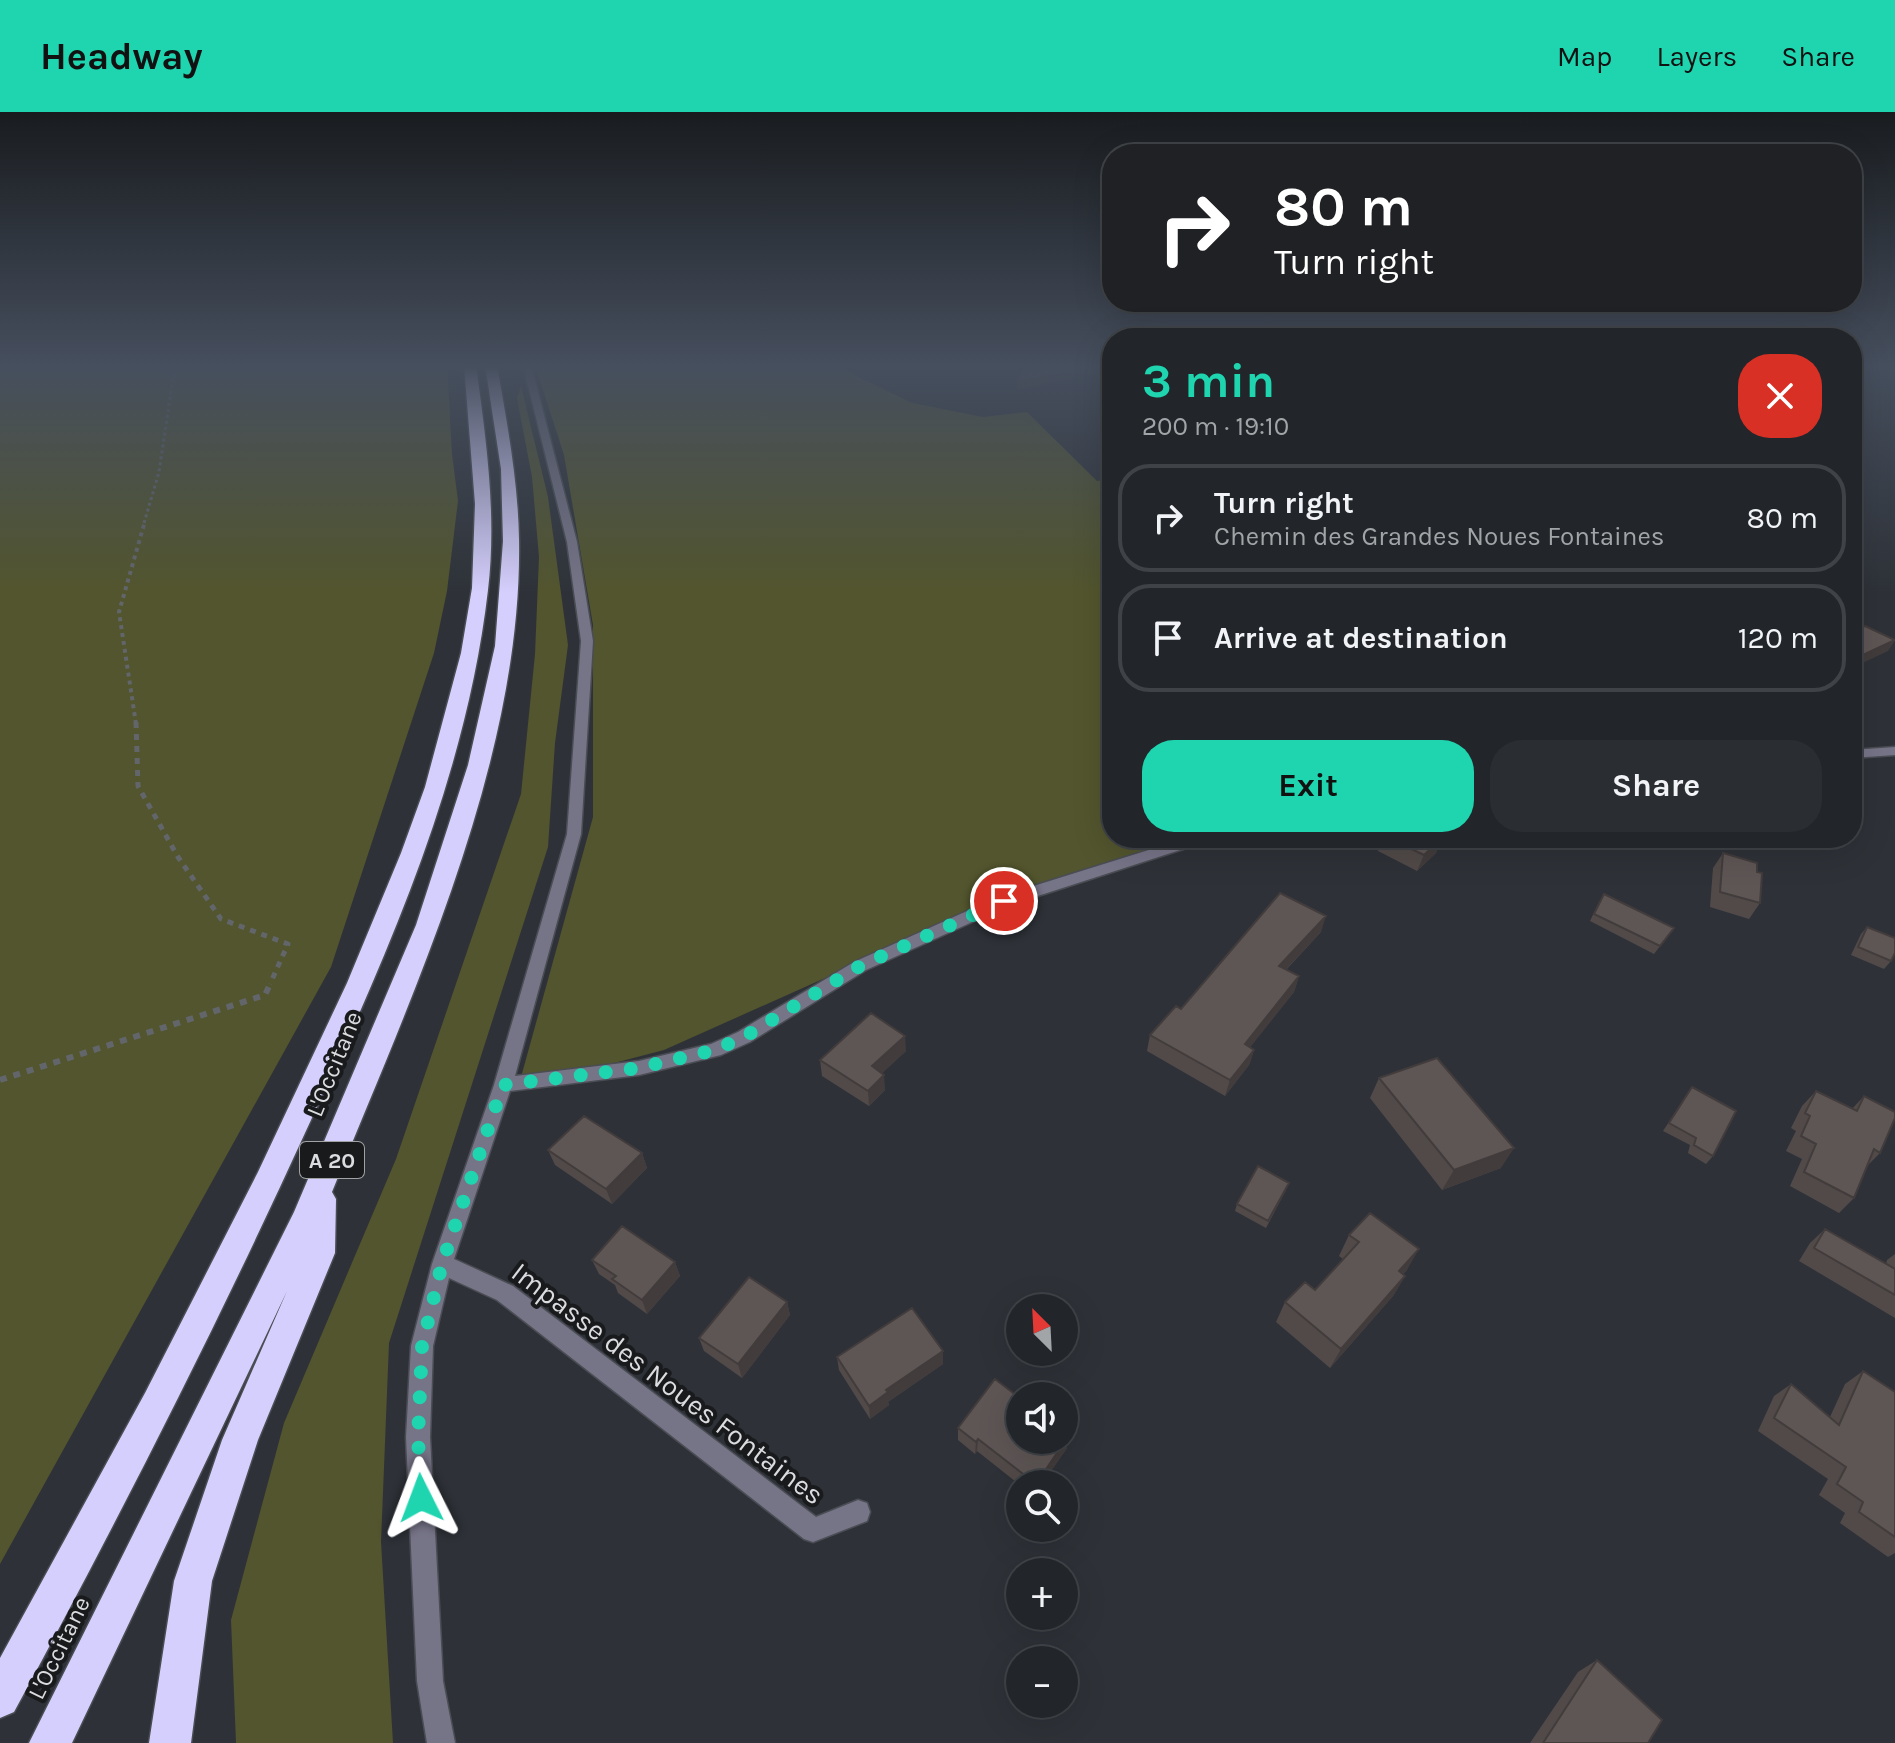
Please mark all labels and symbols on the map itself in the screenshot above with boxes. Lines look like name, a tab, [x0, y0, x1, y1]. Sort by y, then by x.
pin	[970, 867, 1038, 935]
street label: L'Occitane	[300, 1007, 368, 1121]
road number: A 20	[300, 1142, 364, 1178]
street label: Impasse des Noues Fontaines	[505, 1255, 830, 1512]
north arrow	[1006, 1294, 1078, 1366]
position arrow	[379, 1456, 463, 1540]
street label: L'Occitane	[22, 1592, 96, 1704]

